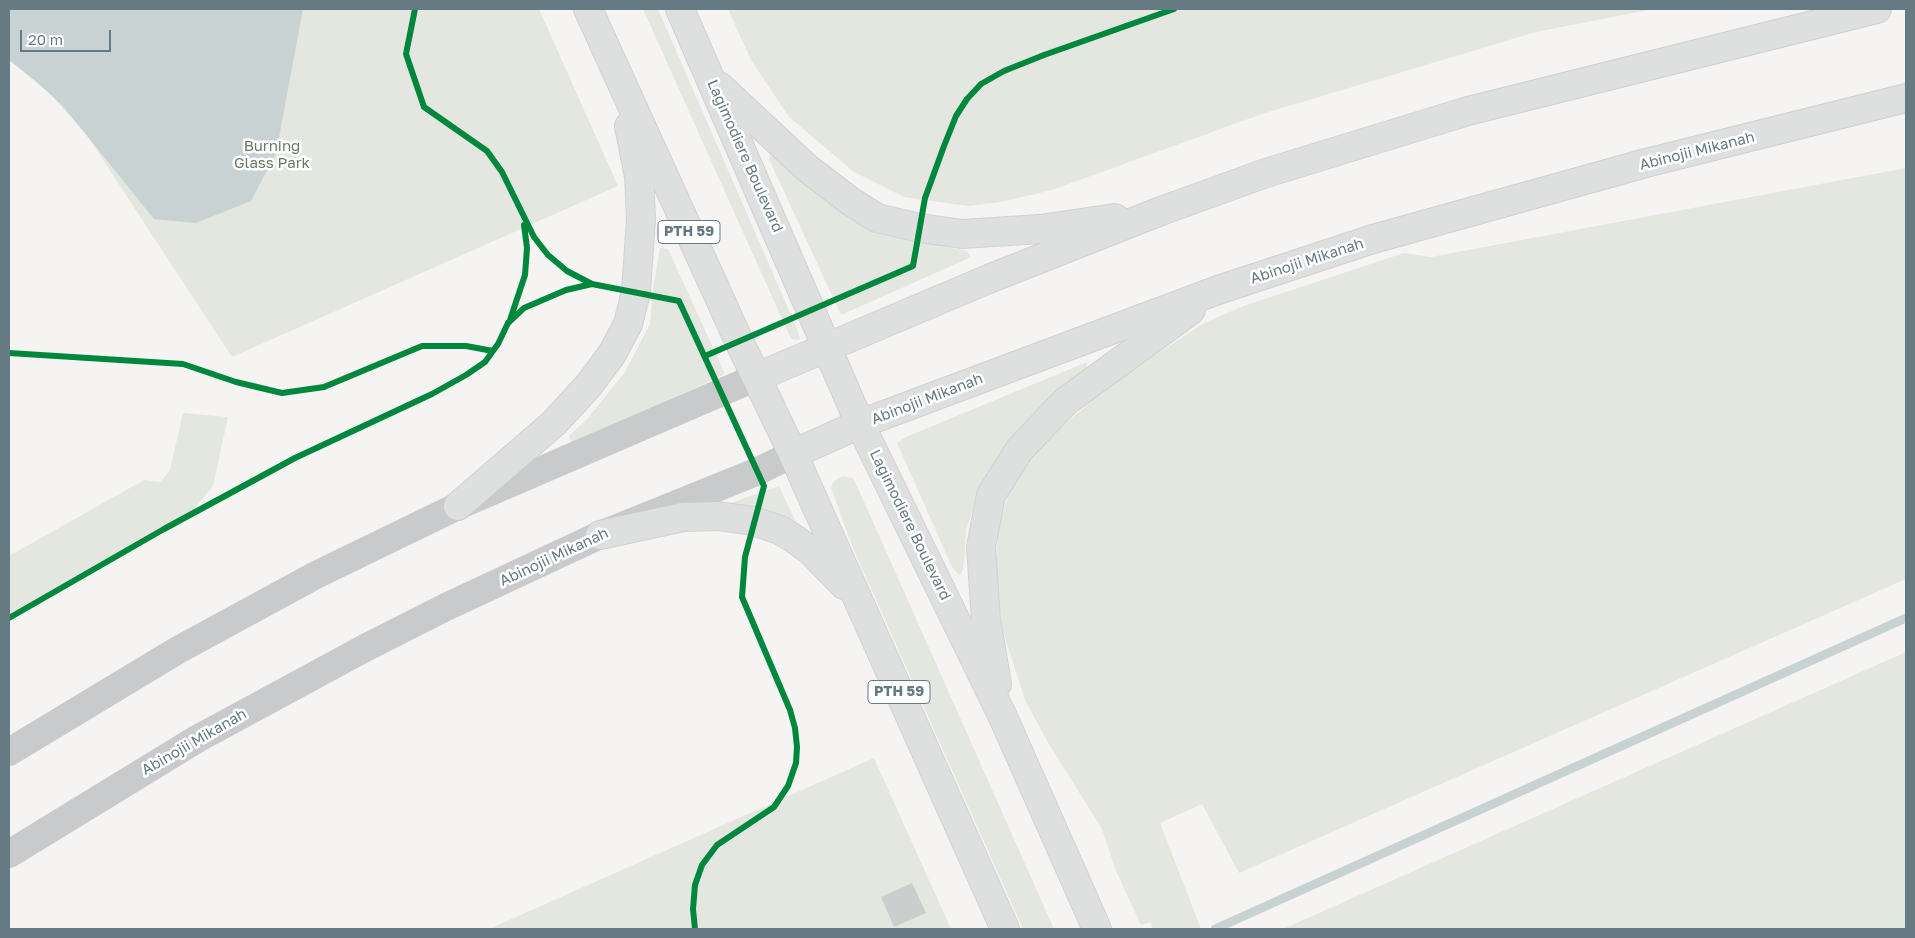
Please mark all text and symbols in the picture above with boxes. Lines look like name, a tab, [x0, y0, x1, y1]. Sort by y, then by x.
scale bar	[22, 20, 114, 52]
text: 20 m	[28, 30, 63, 48]
street label: Lagimodiere Boulevard	[703, 77, 787, 235]
street label: Abinojii Mikanah	[1638, 128, 1756, 174]
park label: Burning Glass Park	[234, 137, 310, 172]
road number: PTH 59	[658, 220, 720, 243]
street label: Abinojii Mikanah	[1248, 234, 1366, 288]
street label: Abinojii Mikanah	[869, 369, 985, 429]
street label: Lagimodiere Boulevard	[866, 447, 954, 603]
street label: Abinojii Mikanah	[497, 524, 611, 590]
road number: PTH 59	[868, 680, 930, 704]
street label: Abinojii Mikanah	[138, 705, 250, 779]

